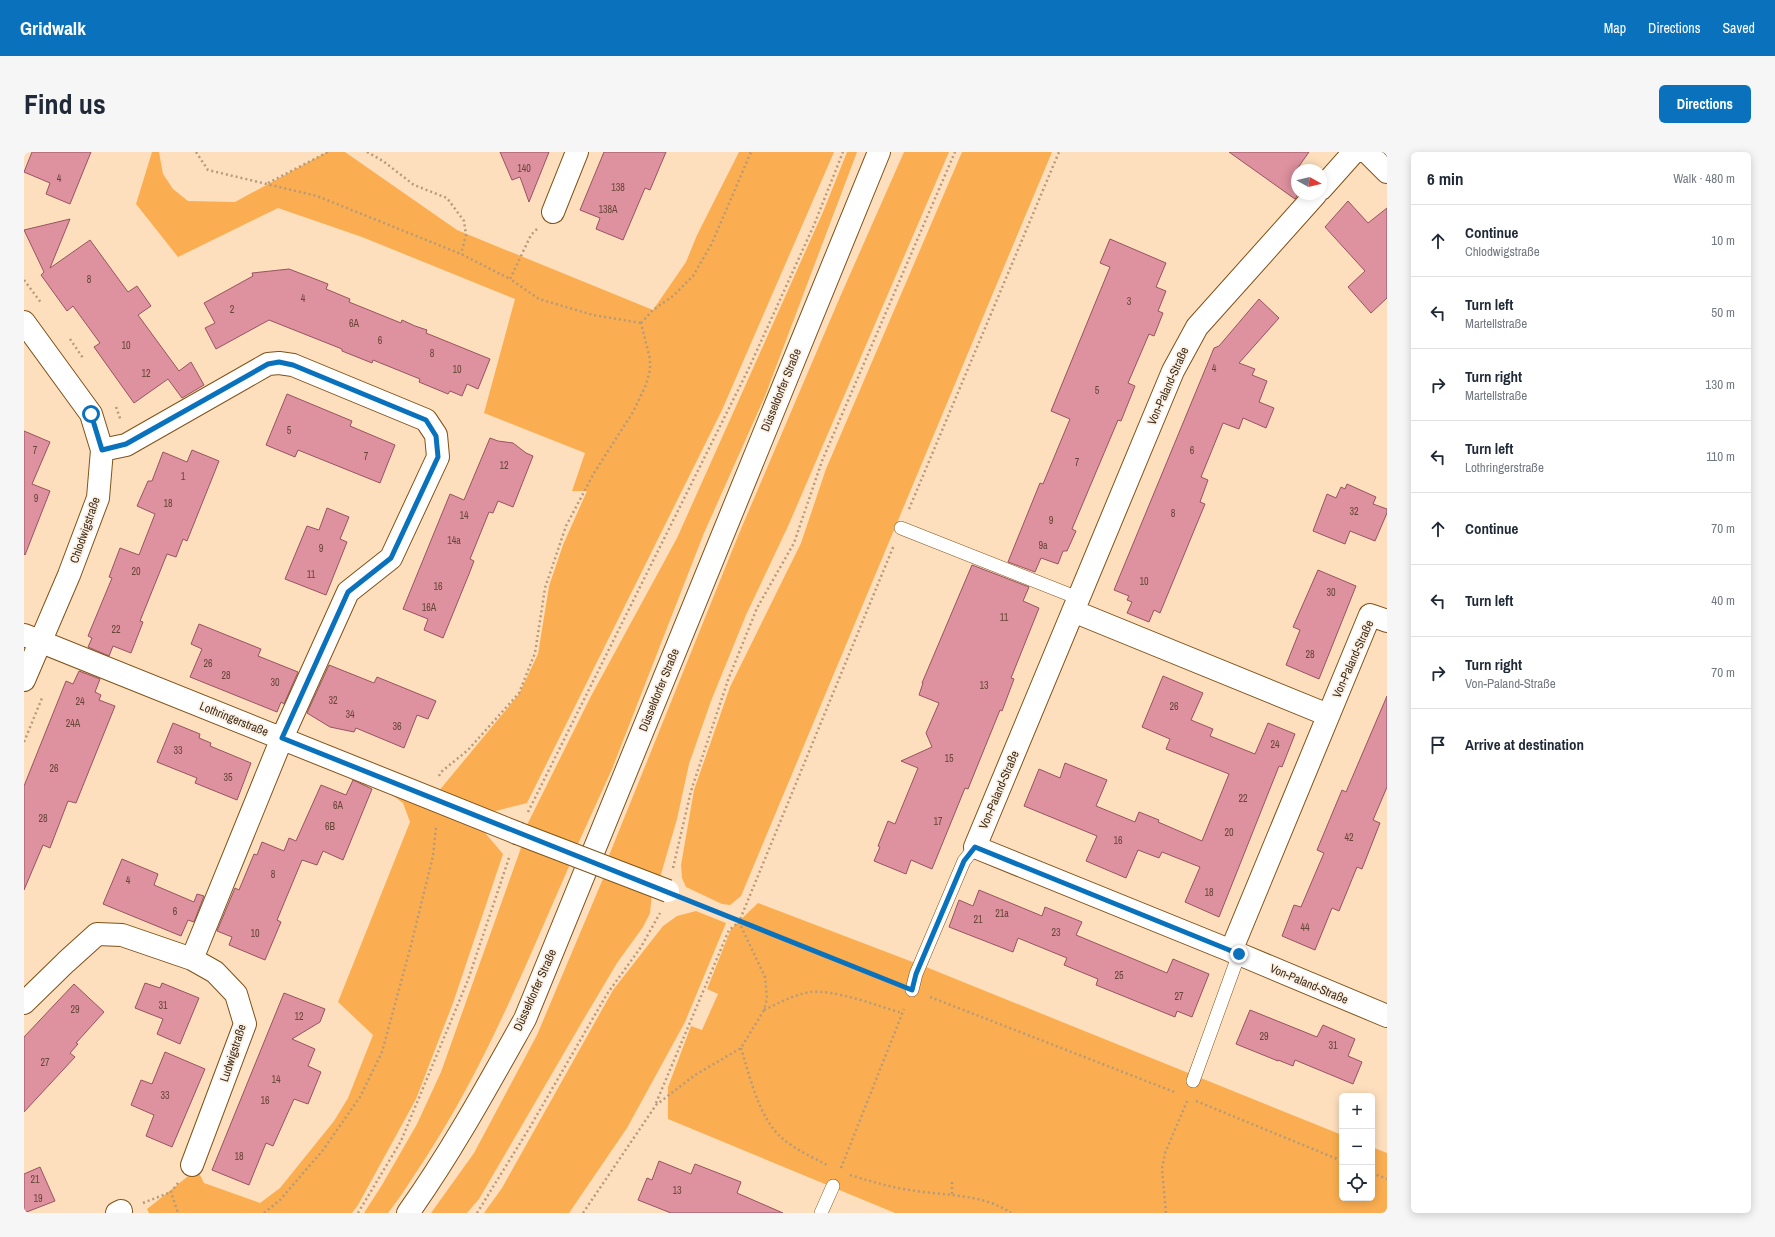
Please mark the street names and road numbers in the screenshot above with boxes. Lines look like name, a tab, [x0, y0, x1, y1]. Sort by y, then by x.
street label: Von-Paland-Straße	[1144, 345, 1192, 427]
street label: Düsseldorfer Straße	[757, 346, 805, 434]
street label: Chlodwigstraße	[66, 495, 104, 565]
street label: Von-Paland-Straße	[1329, 618, 1377, 700]
street label: Düsseldorfer Straße	[635, 646, 683, 734]
street label: Lothringerstraße	[197, 698, 271, 740]
street label: Von-Paland-Straße	[975, 748, 1023, 832]
street label: Düsseldorfer Straße	[510, 947, 560, 1033]
street label: Von-Paland-Straße	[1267, 960, 1351, 1008]
street label: Ludwigstraße	[216, 1022, 250, 1084]

